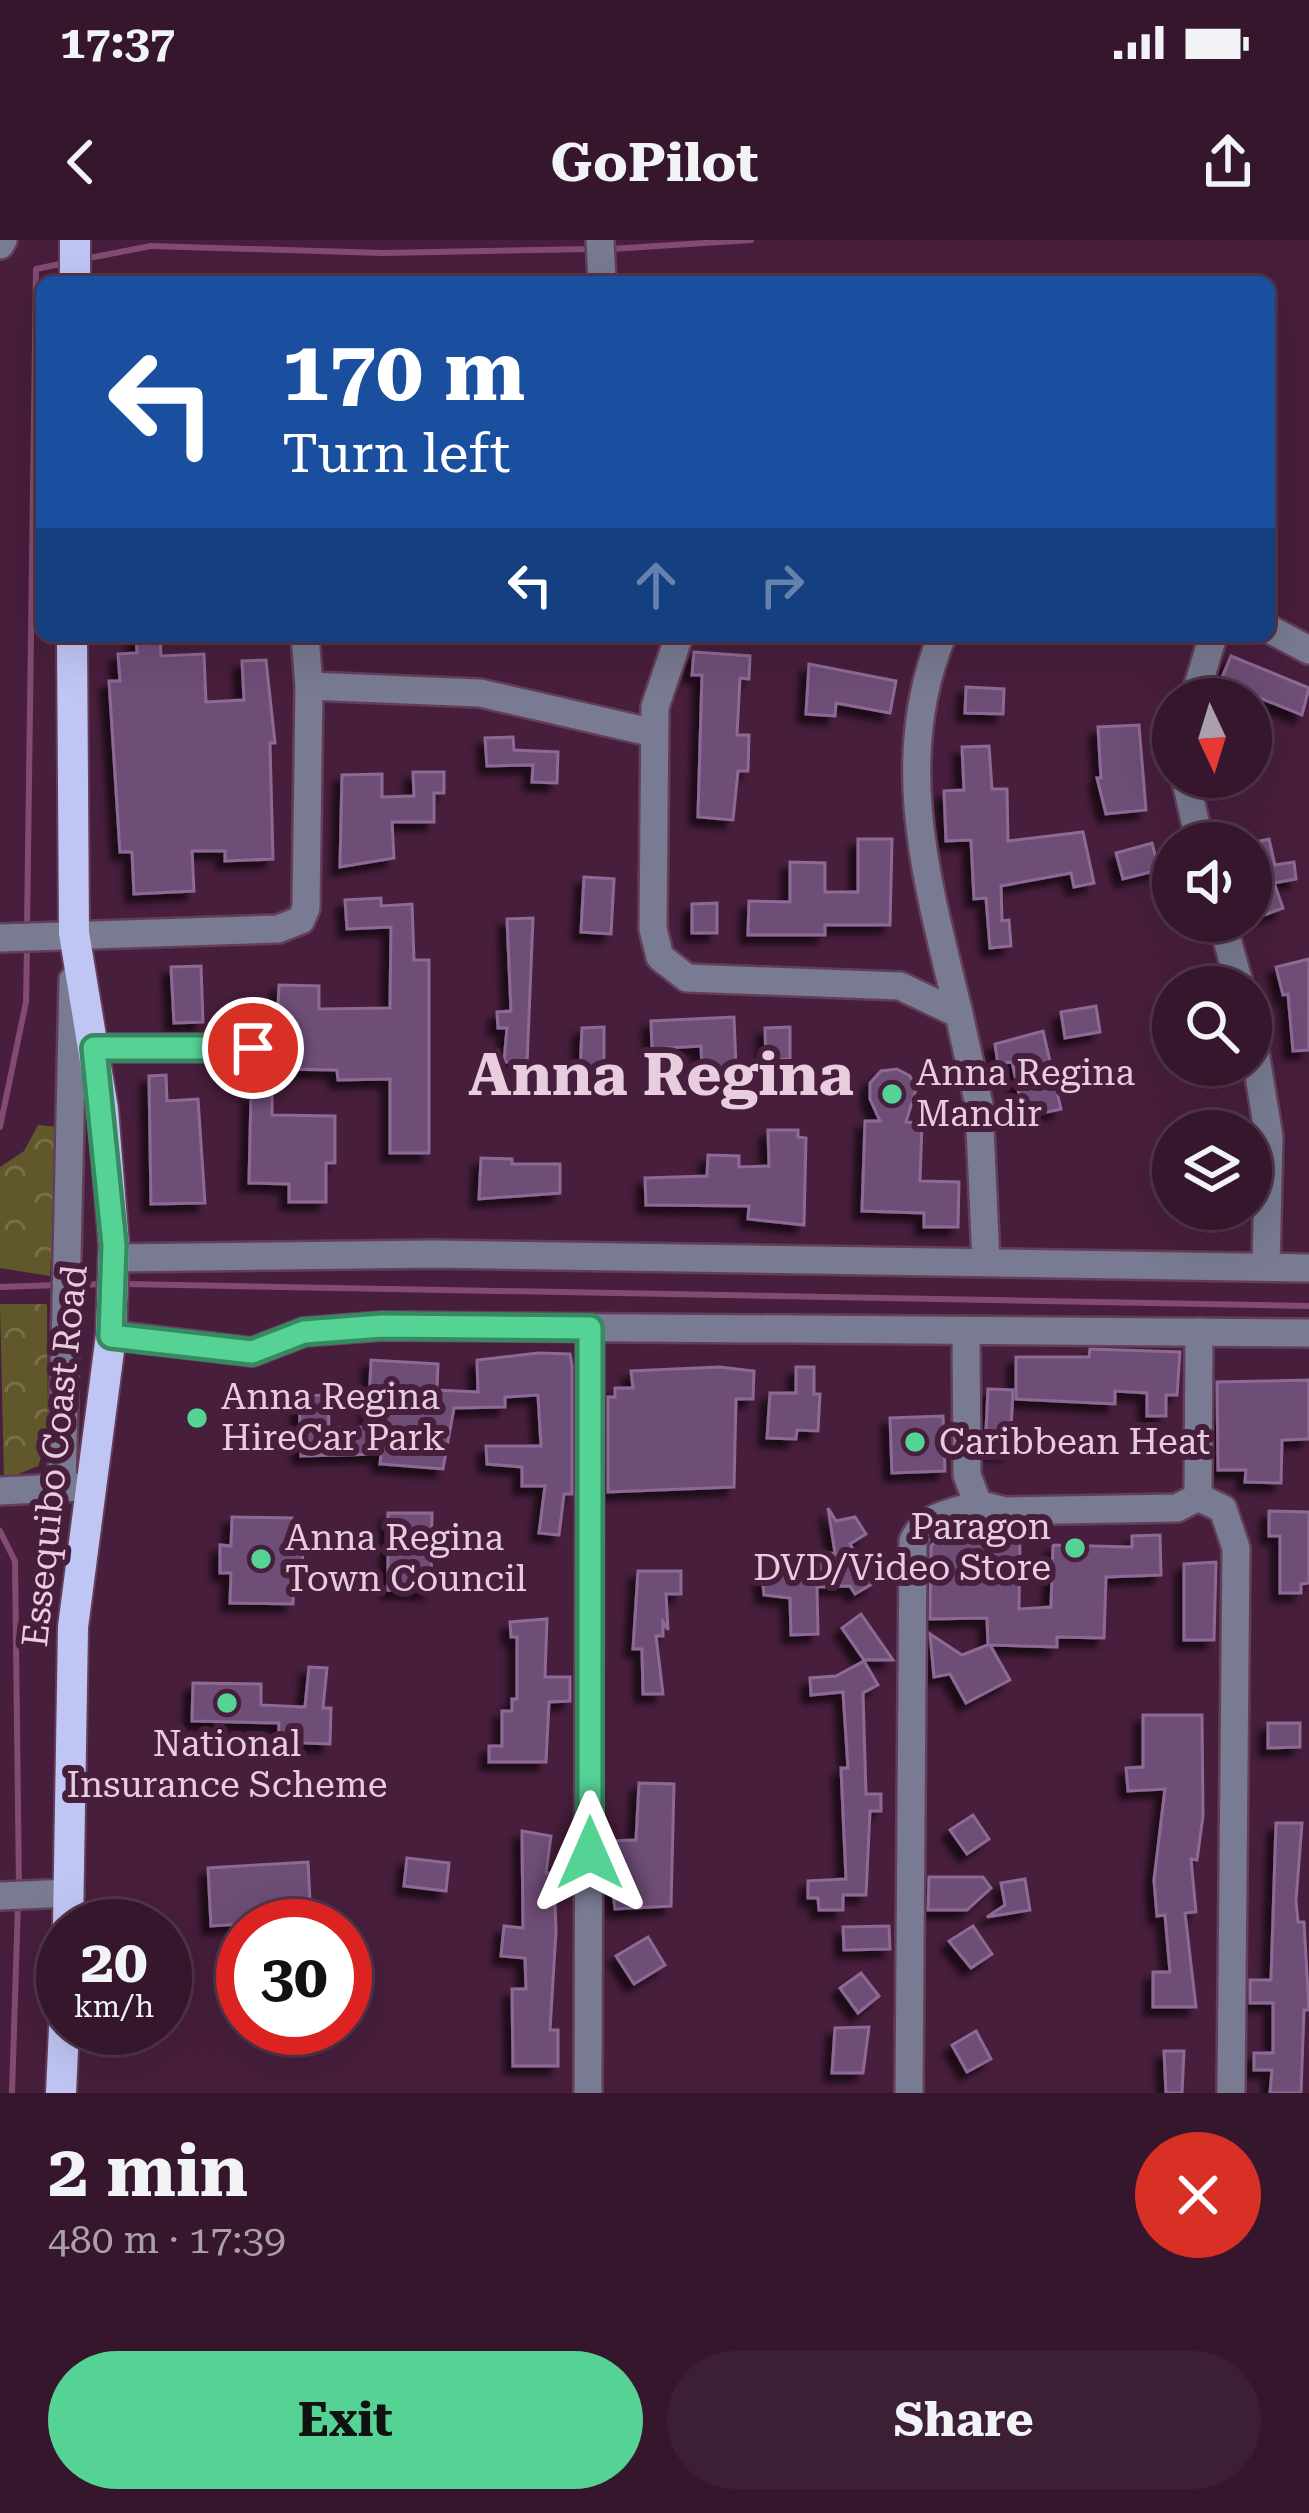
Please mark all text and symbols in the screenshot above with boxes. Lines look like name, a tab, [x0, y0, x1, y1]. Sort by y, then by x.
text: 17:37	[60, 16, 175, 69]
icon: back	[48, 129, 114, 195]
icon: share	[1195, 129, 1261, 195]
text: GoPilot	[551, 131, 758, 194]
text: 170 m	[282, 322, 525, 420]
icon: left	[84, 324, 240, 480]
text: Turn left	[282, 422, 510, 485]
icon: left	[497, 552, 563, 618]
icon: ahead	[623, 552, 689, 618]
icon: right	[749, 552, 815, 618]
north arrow	[1152, 678, 1272, 798]
map controls	[1152, 678, 1272, 1230]
button: sound	[1152, 822, 1272, 942]
button: search	[1152, 966, 1272, 1086]
pin	[202, 997, 304, 1099]
icon: arrive	[220, 1015, 286, 1081]
district label: Anna Regina	[468, 1039, 854, 1110]
place label: Anna Regina Mandir	[916, 1052, 1135, 1135]
marker: Anna Regina Mandir	[879, 1081, 905, 1107]
button: layers	[1152, 1110, 1272, 1230]
street label: Essequibo Coast Road	[14, 1263, 96, 1649]
place label: Anna Regina HireCar Park	[221, 1376, 445, 1459]
marker: Anna Regina HireCar Park	[184, 1405, 210, 1431]
place label: Caribbean Heat	[939, 1421, 1210, 1463]
marker: Caribbean Heat	[902, 1429, 928, 1455]
place label: Paragon DVD/Video Store	[753, 1506, 1051, 1589]
place label: Anna Regina Town Council	[285, 1517, 527, 1600]
marker: Paragon DVD/Video Store	[1062, 1535, 1088, 1561]
marker: Anna Regina Town Council	[248, 1546, 274, 1572]
marker: National Insurance Scheme	[214, 1690, 240, 1716]
place label: National Insurance Scheme	[67, 1723, 387, 1806]
position arrow	[527, 1790, 653, 1916]
speed limit sign: 30	[216, 1899, 372, 2055]
text: 20	[80, 1926, 148, 1997]
text: km/h	[74, 1989, 154, 2024]
text: 2 min	[48, 2129, 248, 2214]
button: close	[1135, 2132, 1261, 2258]
text: 480 m · 17:39	[48, 2217, 286, 2263]
button: Exit	[48, 2351, 643, 2489]
button: Share	[667, 2351, 1261, 2489]

